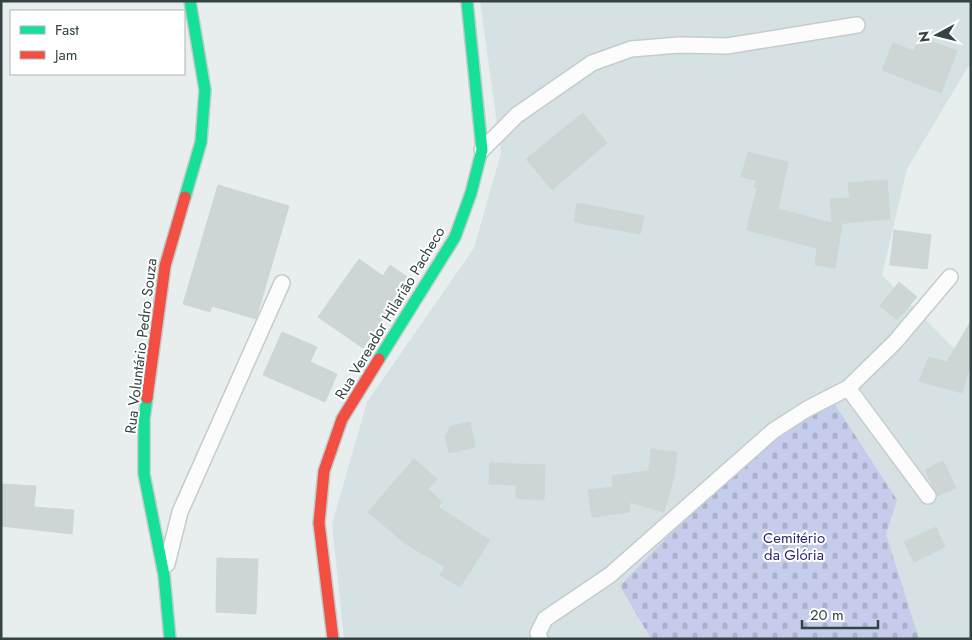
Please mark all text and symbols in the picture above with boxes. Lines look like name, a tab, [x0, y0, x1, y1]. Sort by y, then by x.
legend	[10, 10, 185, 75]
north arrow	[912, 10, 962, 60]
text: Fast	[55, 19, 79, 41]
text: N	[913, 30, 935, 43]
text: Jam	[53, 44, 78, 66]
street label: Rua Vereador Hilarião Pacheco	[330, 222, 450, 404]
street label: Rua Voluntário Pedro Souza	[119, 257, 163, 435]
park label: Cemitério da Glória	[763, 527, 825, 566]
scale bar	[802, 598, 878, 630]
text: 20 m	[810, 604, 844, 626]

